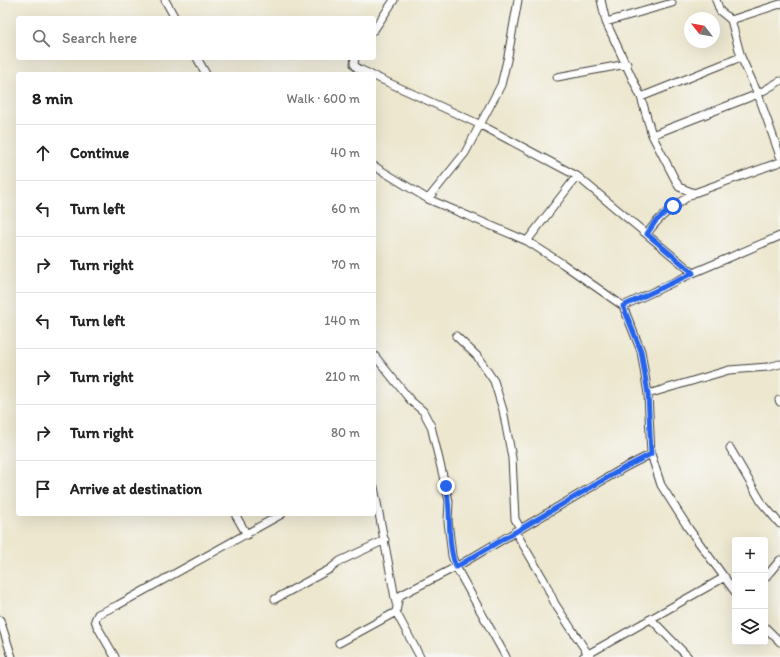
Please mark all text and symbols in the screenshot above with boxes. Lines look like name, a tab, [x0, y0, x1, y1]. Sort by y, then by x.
north arrow	[684, 12, 720, 48]
search box	[16, 16, 376, 60]
icon: search	[30, 27, 52, 49]
text: Search here	[62, 29, 137, 47]
text: 8 min	[32, 88, 73, 108]
text: Walk · 600 m	[287, 91, 360, 106]
icon: ahead	[32, 142, 54, 164]
text: Continue	[70, 144, 129, 162]
text: 40 m	[330, 145, 360, 160]
route start	[664, 197, 682, 215]
icon: left	[32, 198, 54, 220]
text: Turn left	[70, 200, 125, 218]
text: 60 m	[331, 201, 360, 216]
icon: right	[32, 254, 54, 276]
text: Turn right	[70, 256, 134, 274]
text: 70 m	[332, 257, 360, 272]
icon: left	[32, 310, 54, 332]
text: Turn left	[70, 312, 125, 330]
text: 140 m	[324, 313, 360, 328]
icon: right	[32, 366, 54, 388]
text: Turn right	[70, 368, 134, 386]
text: 210 m	[325, 369, 360, 384]
icon: right	[32, 422, 54, 444]
text: Turn right	[70, 424, 134, 442]
text: 80 m	[331, 425, 360, 440]
route end	[437, 477, 455, 495]
icon: arrive	[32, 478, 54, 500]
text: Arrive at destination	[70, 480, 202, 498]
map controls	[732, 537, 768, 645]
button: +	[732, 537, 768, 573]
button: −	[732, 573, 768, 609]
button: layers	[732, 609, 768, 645]

